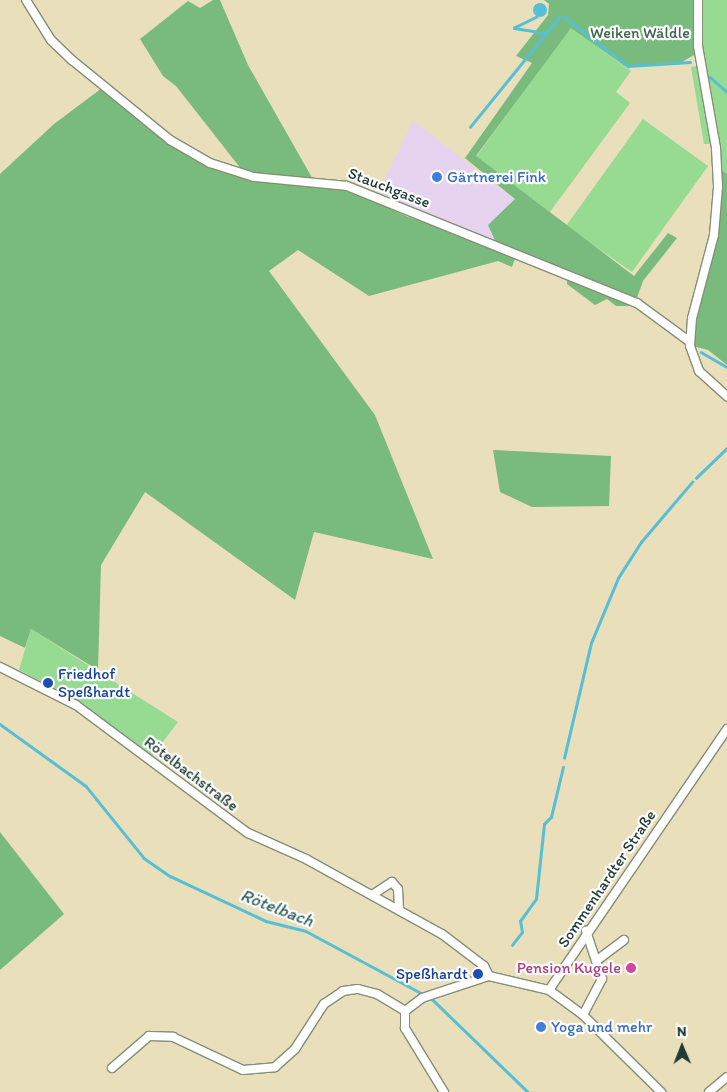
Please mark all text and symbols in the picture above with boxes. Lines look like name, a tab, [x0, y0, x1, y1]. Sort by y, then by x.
park label: Weiken Wäldle	[590, 23, 690, 43]
street label: Stauchgasse	[345, 164, 433, 212]
place label: Gärtnerei Fink	[447, 167, 547, 187]
marker: Gärtnerei Fink	[431, 171, 443, 183]
place label: Friedhof Speßhardt	[58, 664, 130, 702]
marker: Friedhof Speßhardt	[42, 677, 54, 689]
street label: Rötelbachstraße	[140, 732, 242, 816]
street label: Sommenhardter Straße	[554, 807, 660, 951]
water label: Rötelbach	[238, 884, 316, 932]
place label: Pension Kugele	[517, 958, 621, 978]
marker: Pension Kugele	[625, 962, 637, 974]
place label: Speßhardt	[396, 964, 468, 984]
marker: Speßhardt	[472, 968, 484, 980]
place label: Yoga und mehr	[551, 1017, 653, 1037]
marker: Yoga und mehr	[535, 1021, 547, 1033]
north arrow	[657, 1022, 707, 1072]
text: N	[677, 1023, 687, 1040]

